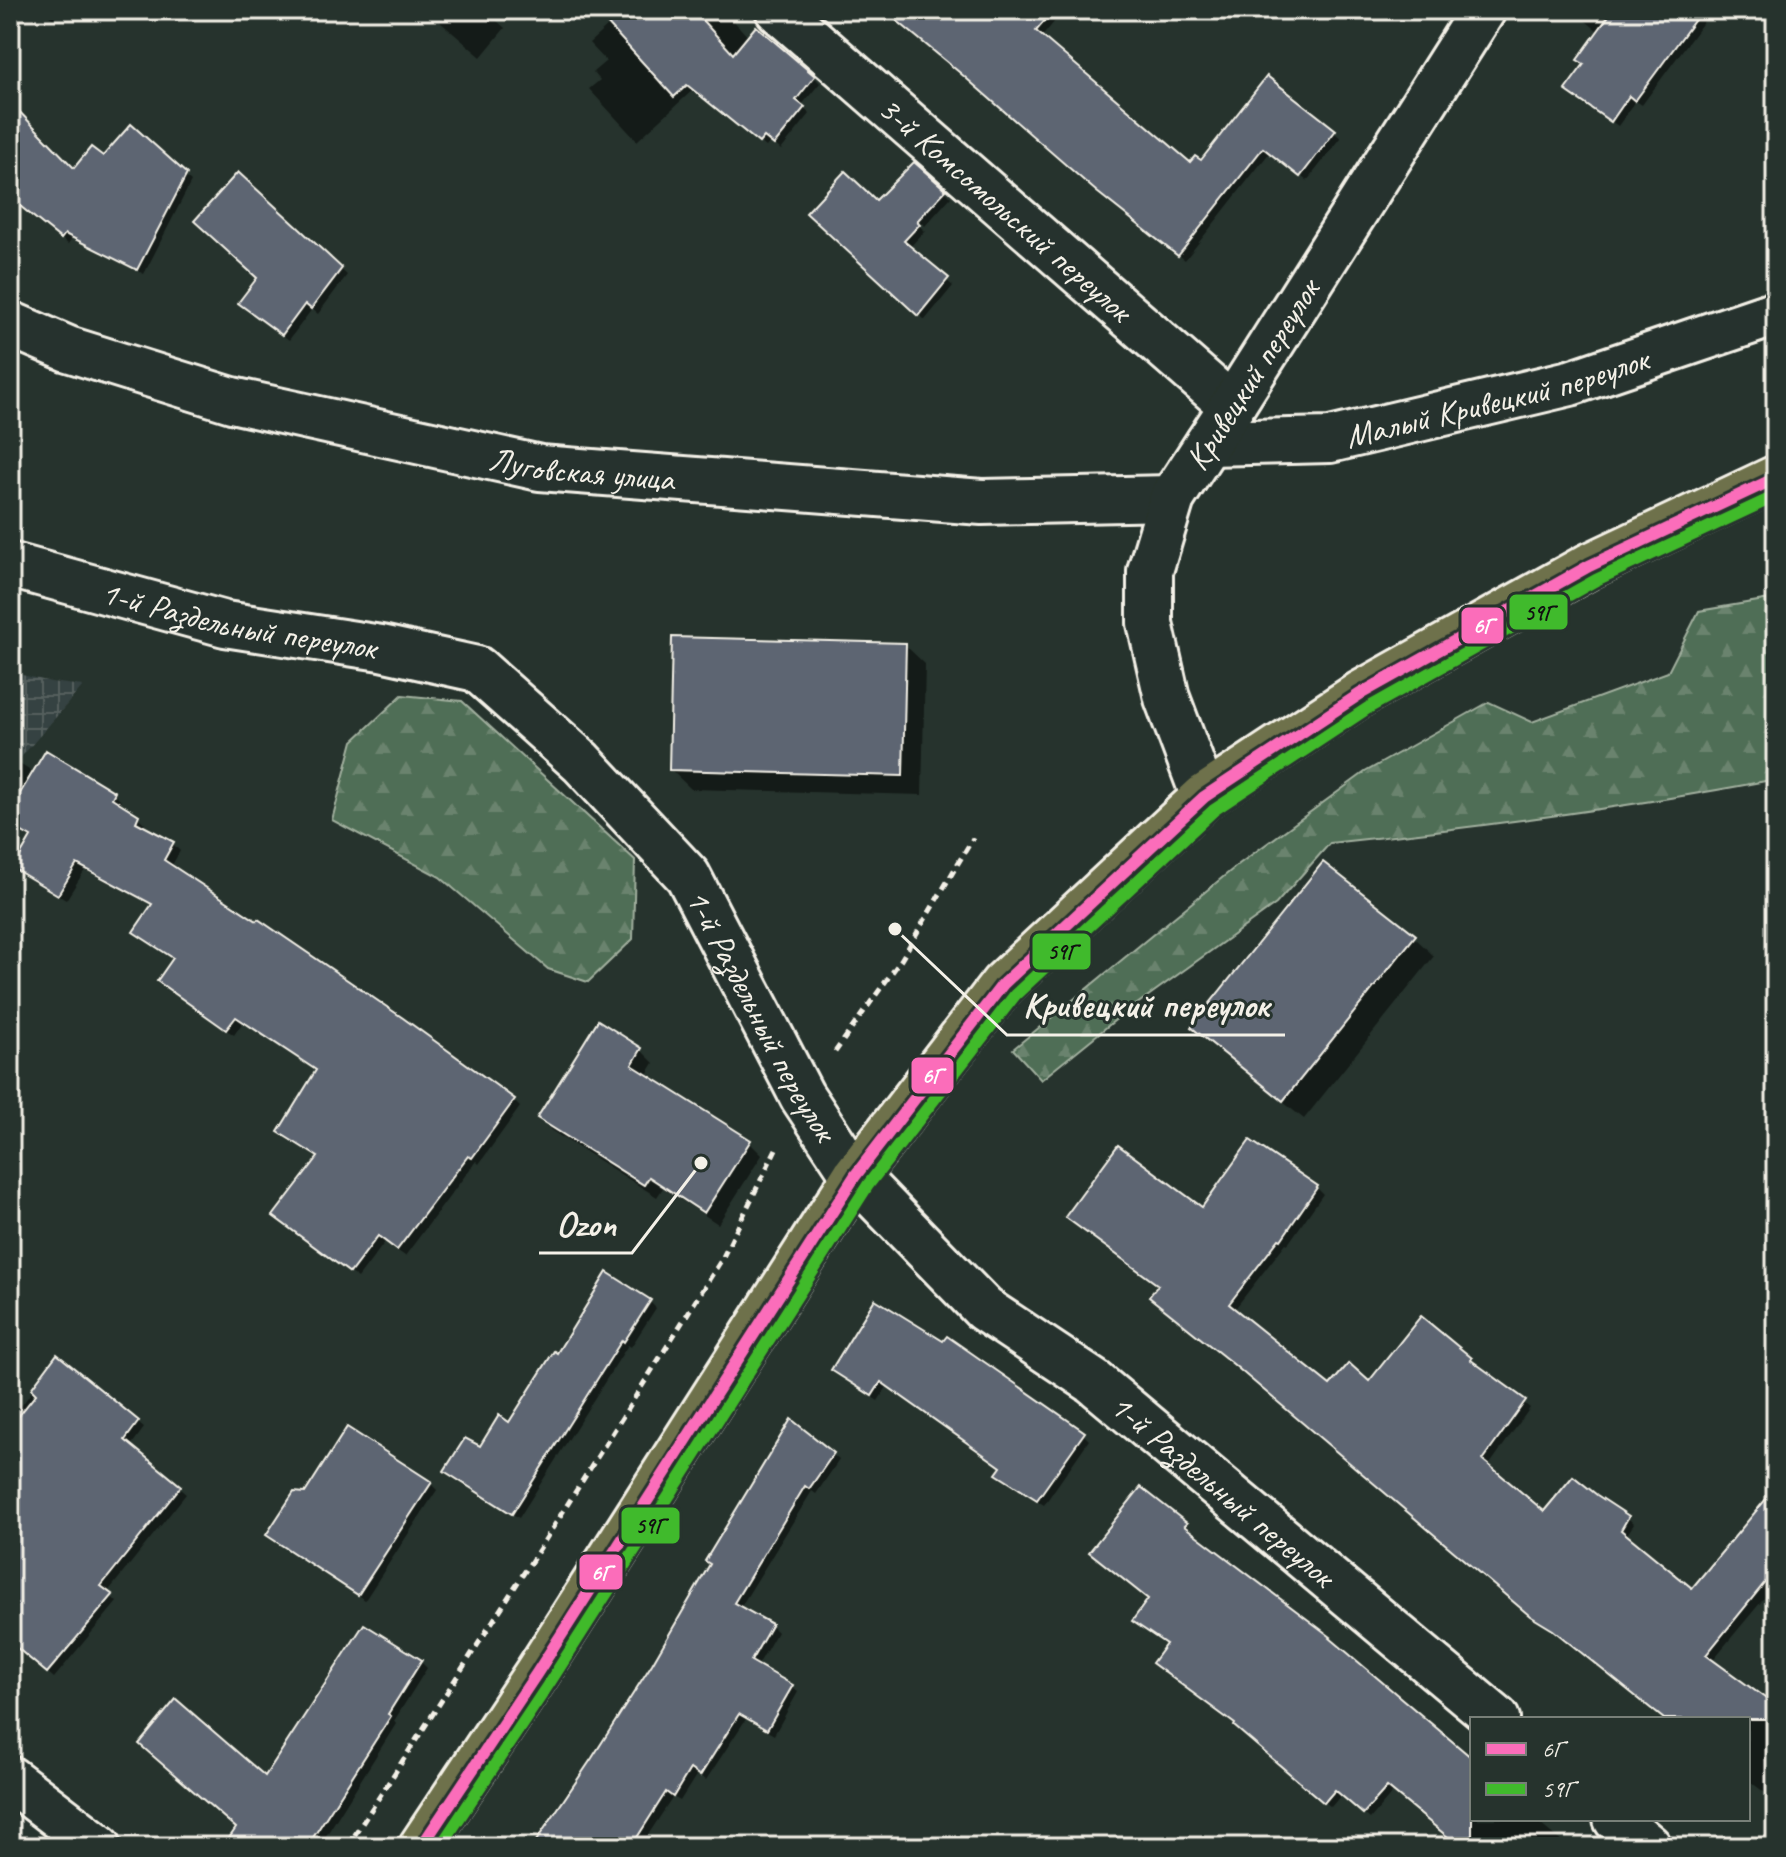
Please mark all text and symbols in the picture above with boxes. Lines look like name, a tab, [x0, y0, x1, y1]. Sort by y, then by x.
street label: 3-й Комсомольский переулок	[870, 86, 1144, 333]
street label: Кривецкий переулок	[1175, 268, 1330, 478]
street label: Малый Кривецкий переулок	[1341, 336, 1657, 457]
street label: Луговская улица	[485, 436, 678, 500]
street label: 1-й Раздельный переулок	[97, 570, 383, 669]
line badge: 59Г	[1508, 593, 1569, 631]
text: 59Г	[1524, 599, 1558, 627]
line badge: 6Г	[1460, 606, 1505, 645]
text: 6Г	[1473, 612, 1498, 640]
street label: 1-й Раздельный переулок	[677, 881, 849, 1152]
line badge: 59Г	[1031, 932, 1092, 971]
text: 59Г	[1047, 938, 1081, 966]
callout: Кривецкий переулок	[1007, 975, 1285, 1035]
text: Кривецкий переулок	[1023, 982, 1273, 1028]
line badge: 6Г	[910, 1056, 955, 1095]
text: 6Г	[922, 1062, 947, 1090]
callout: Ozon	[539, 1193, 632, 1253]
text: Ozon	[556, 1201, 618, 1247]
street label: 1-й Раздельный переулок	[1102, 1384, 1347, 1598]
line badge: 59Г	[620, 1506, 681, 1545]
text: 59Г	[635, 1512, 669, 1540]
line badge: 6Г	[578, 1553, 624, 1591]
text: 6Г	[591, 1559, 616, 1587]
legend	[1470, 1717, 1750, 1821]
text: 6Г	[1542, 1734, 1569, 1764]
text: 59Г	[1542, 1774, 1580, 1804]

